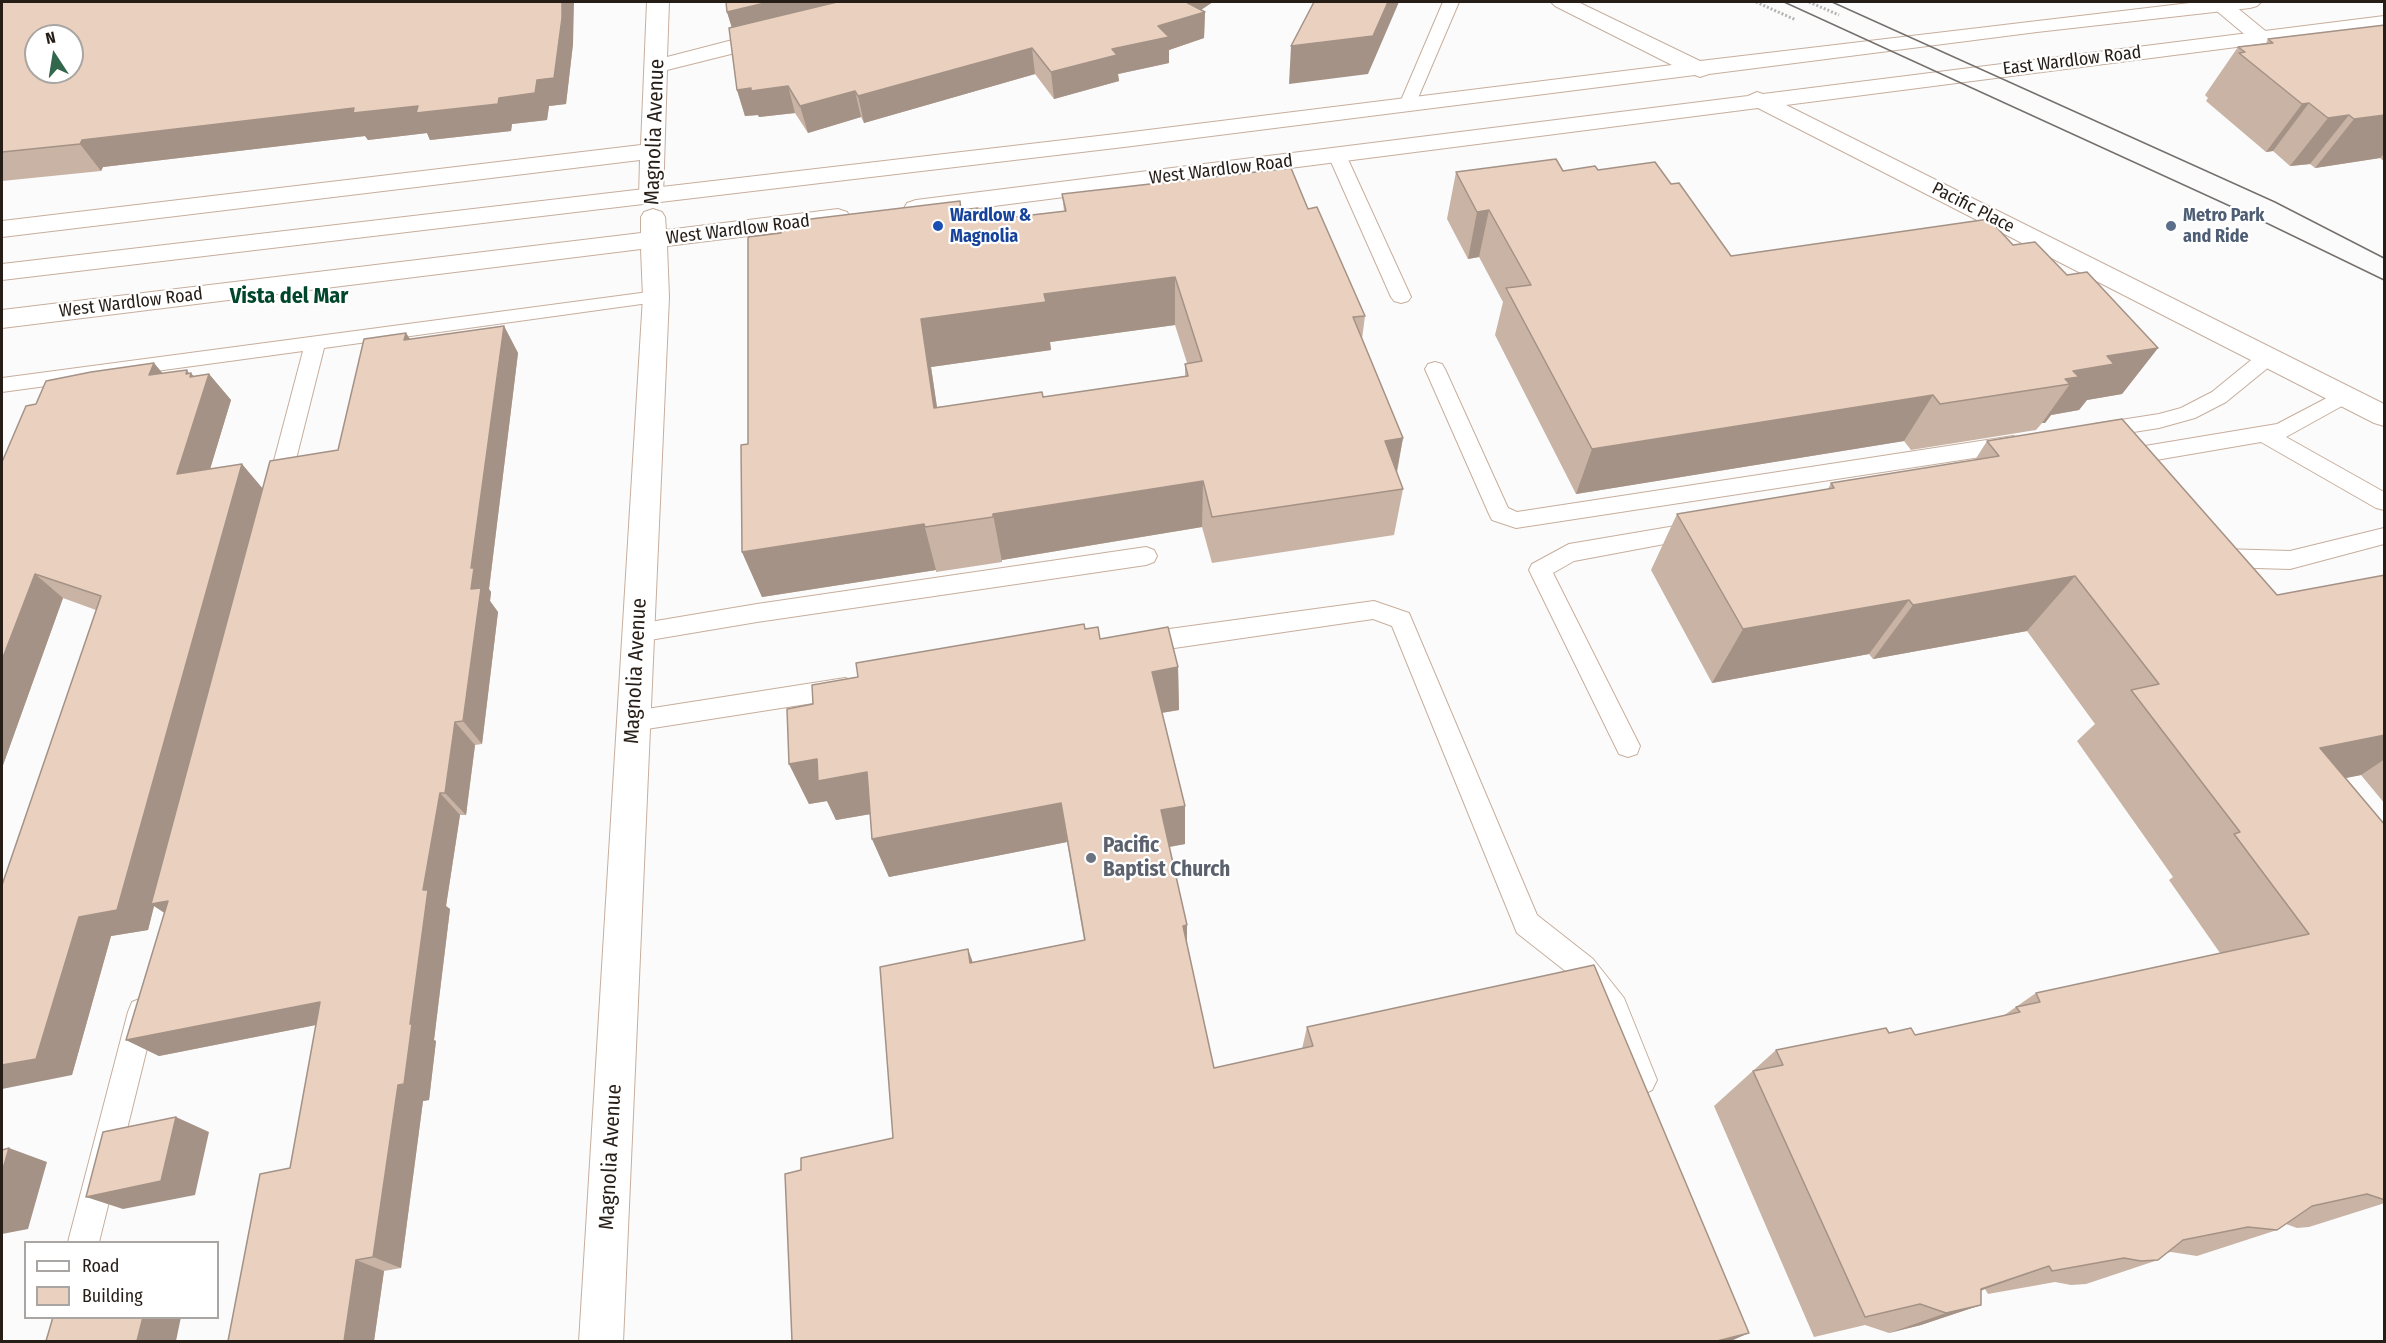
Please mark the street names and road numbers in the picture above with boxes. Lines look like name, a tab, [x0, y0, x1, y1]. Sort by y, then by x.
street label: East Wardlow Road	[2002, 42, 2142, 80]
street label: Magnolia Avenue	[640, 59, 670, 205]
street label: West Wardlow Road	[1148, 150, 1294, 190]
street label: Pacific Place	[1928, 178, 2018, 238]
street label: West Wardlow Road	[665, 210, 811, 250]
street label: West Wardlow Road	[58, 283, 204, 323]
street label: Magnolia Avenue	[620, 597, 652, 745]
street label: Magnolia Avenue	[595, 1083, 627, 1231]

